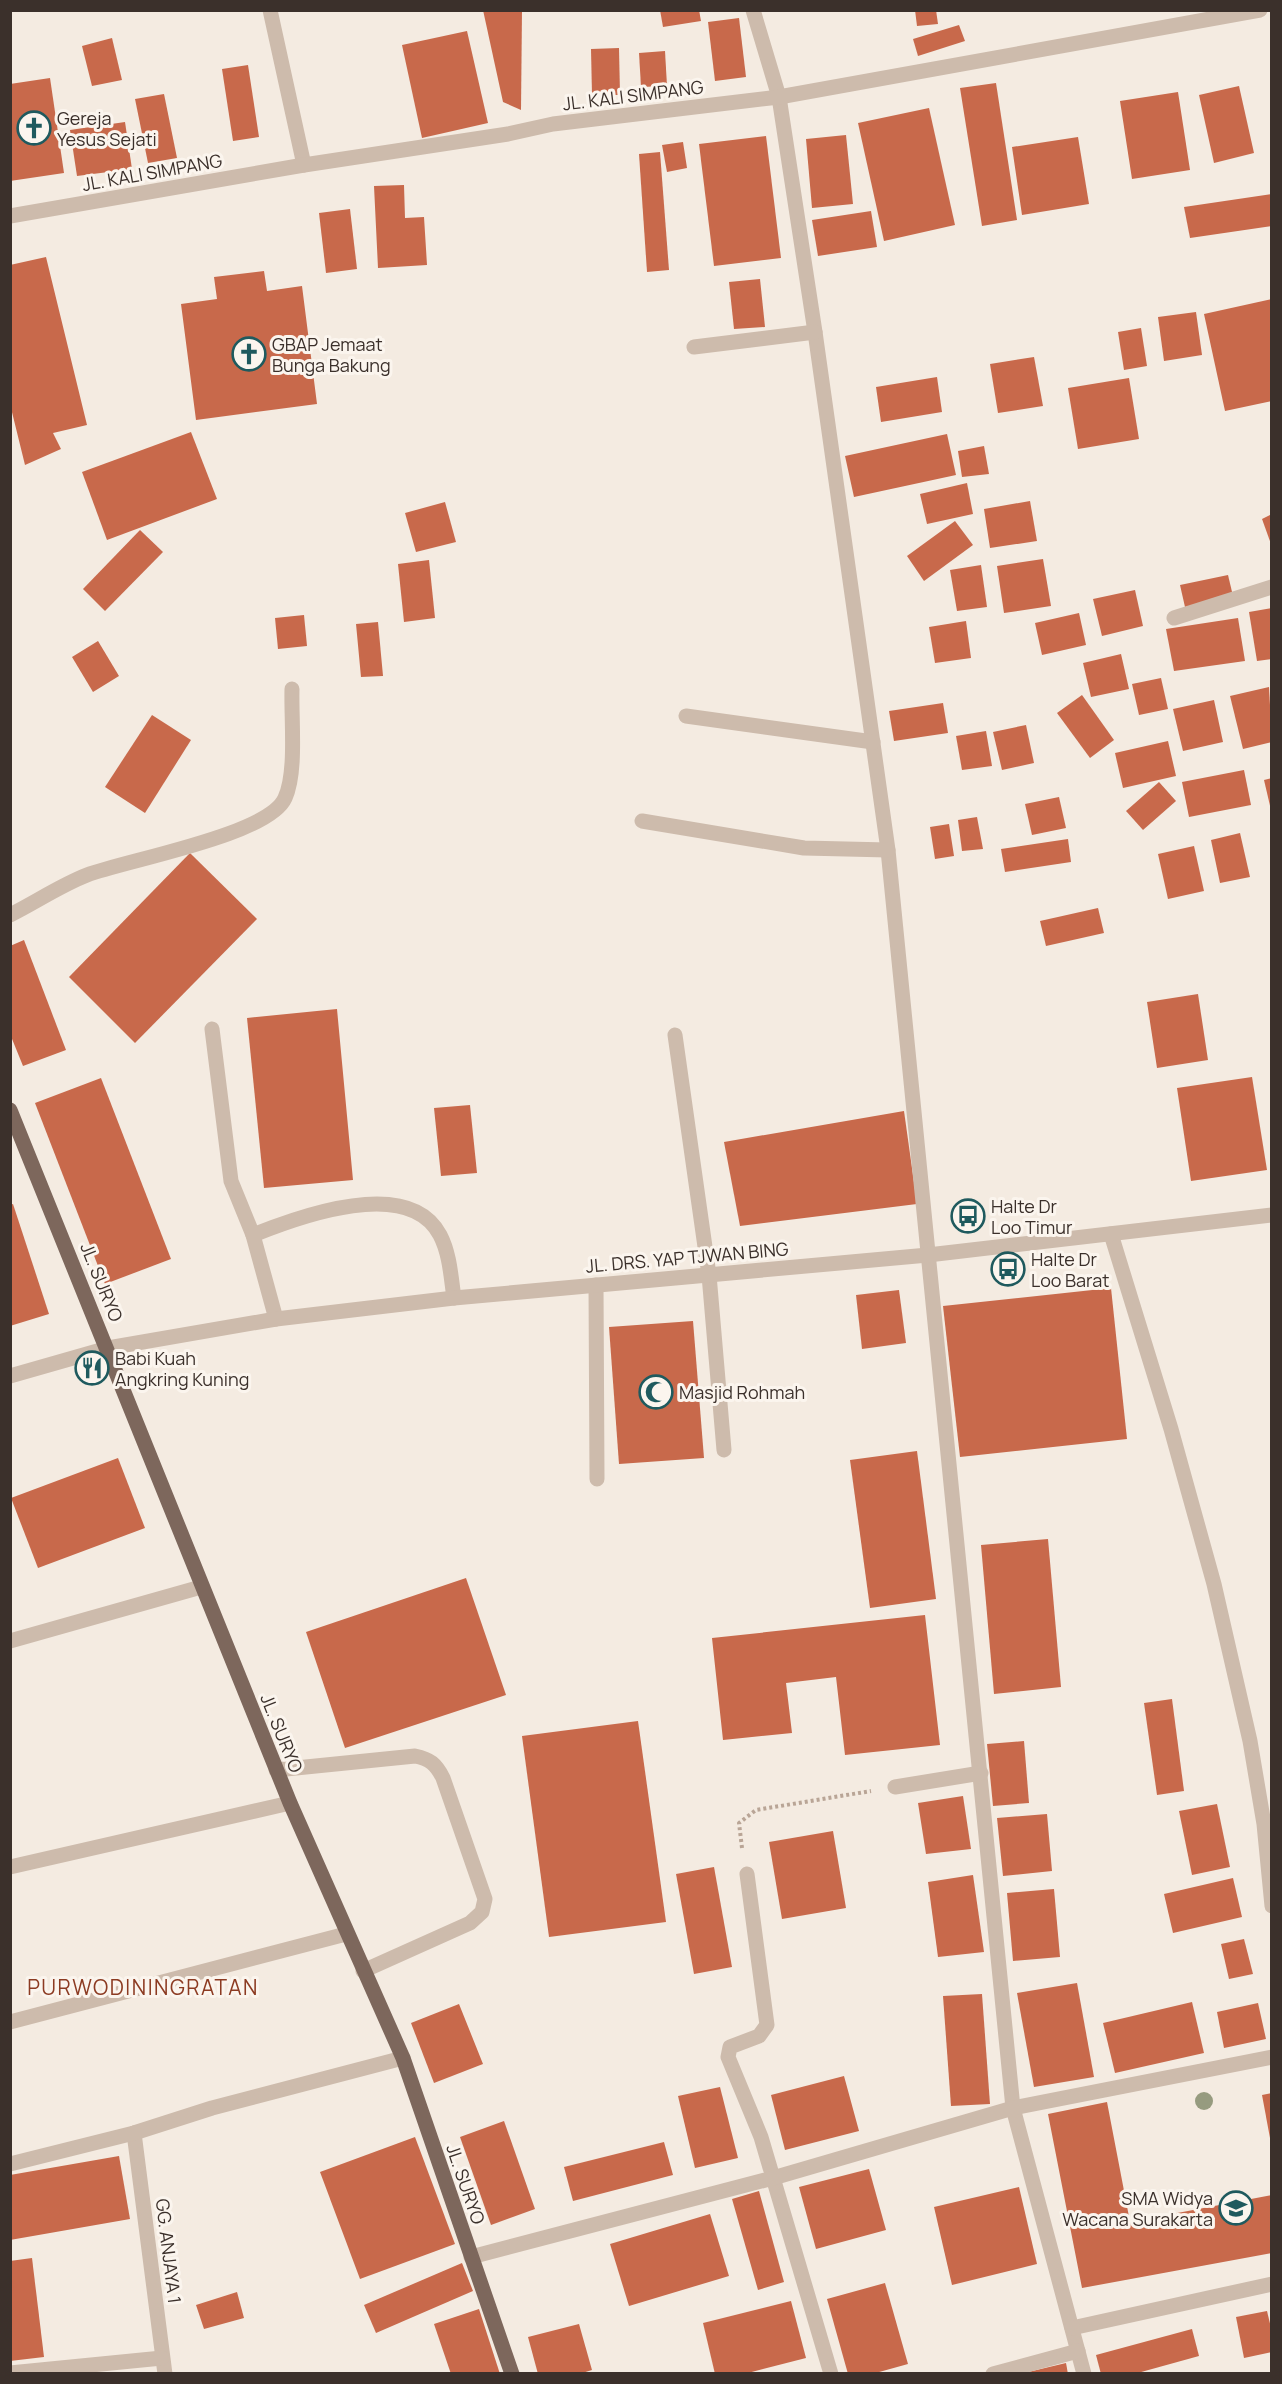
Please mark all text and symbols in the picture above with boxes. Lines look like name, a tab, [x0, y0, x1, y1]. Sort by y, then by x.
street label: JL. KALI SIMPANG	[561, 74, 705, 116]
place label: Gereja Yesus Sejati	[57, 106, 157, 151]
church icon: Gereja Yesus Sejati	[16, 110, 52, 146]
street label: JL. KALI SIMPANG	[80, 148, 224, 196]
place label: GBAP Jemaat Bunga Bakung	[272, 332, 391, 377]
church icon: GBAP Jemaat Bunga Bakung	[231, 336, 267, 372]
place label: Halte Dr Loo Timur	[991, 1194, 1073, 1239]
bus stop icon: Halte Dr Loo Timur	[950, 1198, 986, 1234]
street label: JL. DRS. YAP TJWAN BING	[585, 1236, 790, 1278]
street label: JL. SURYO	[75, 1239, 129, 1325]
place label: Halte Dr Loo Barat	[1031, 1247, 1109, 1292]
bus stop icon: Halte Dr Loo Barat	[990, 1251, 1026, 1287]
place label: Babi Kuah Angkring Kuning	[115, 1346, 249, 1391]
restaurant icon: Babi Kuah Angkring Kuning	[74, 1350, 110, 1386]
mosque icon: Masjid Rohmah	[638, 1374, 674, 1410]
place label: Masjid Rohmah	[679, 1380, 805, 1404]
street label: JL. SURYO	[255, 1690, 309, 1776]
district label: PURWODININGRATAN	[27, 1973, 259, 2001]
street label: JL. SURYO	[441, 2141, 491, 2227]
place label: SMA Widya Wacana Surakarta	[1062, 2186, 1213, 2231]
school or university icon: SMA Widya Wacana Surakarta	[1218, 2190, 1254, 2226]
street label: GG. ANJAYA 1	[151, 2197, 187, 2305]

